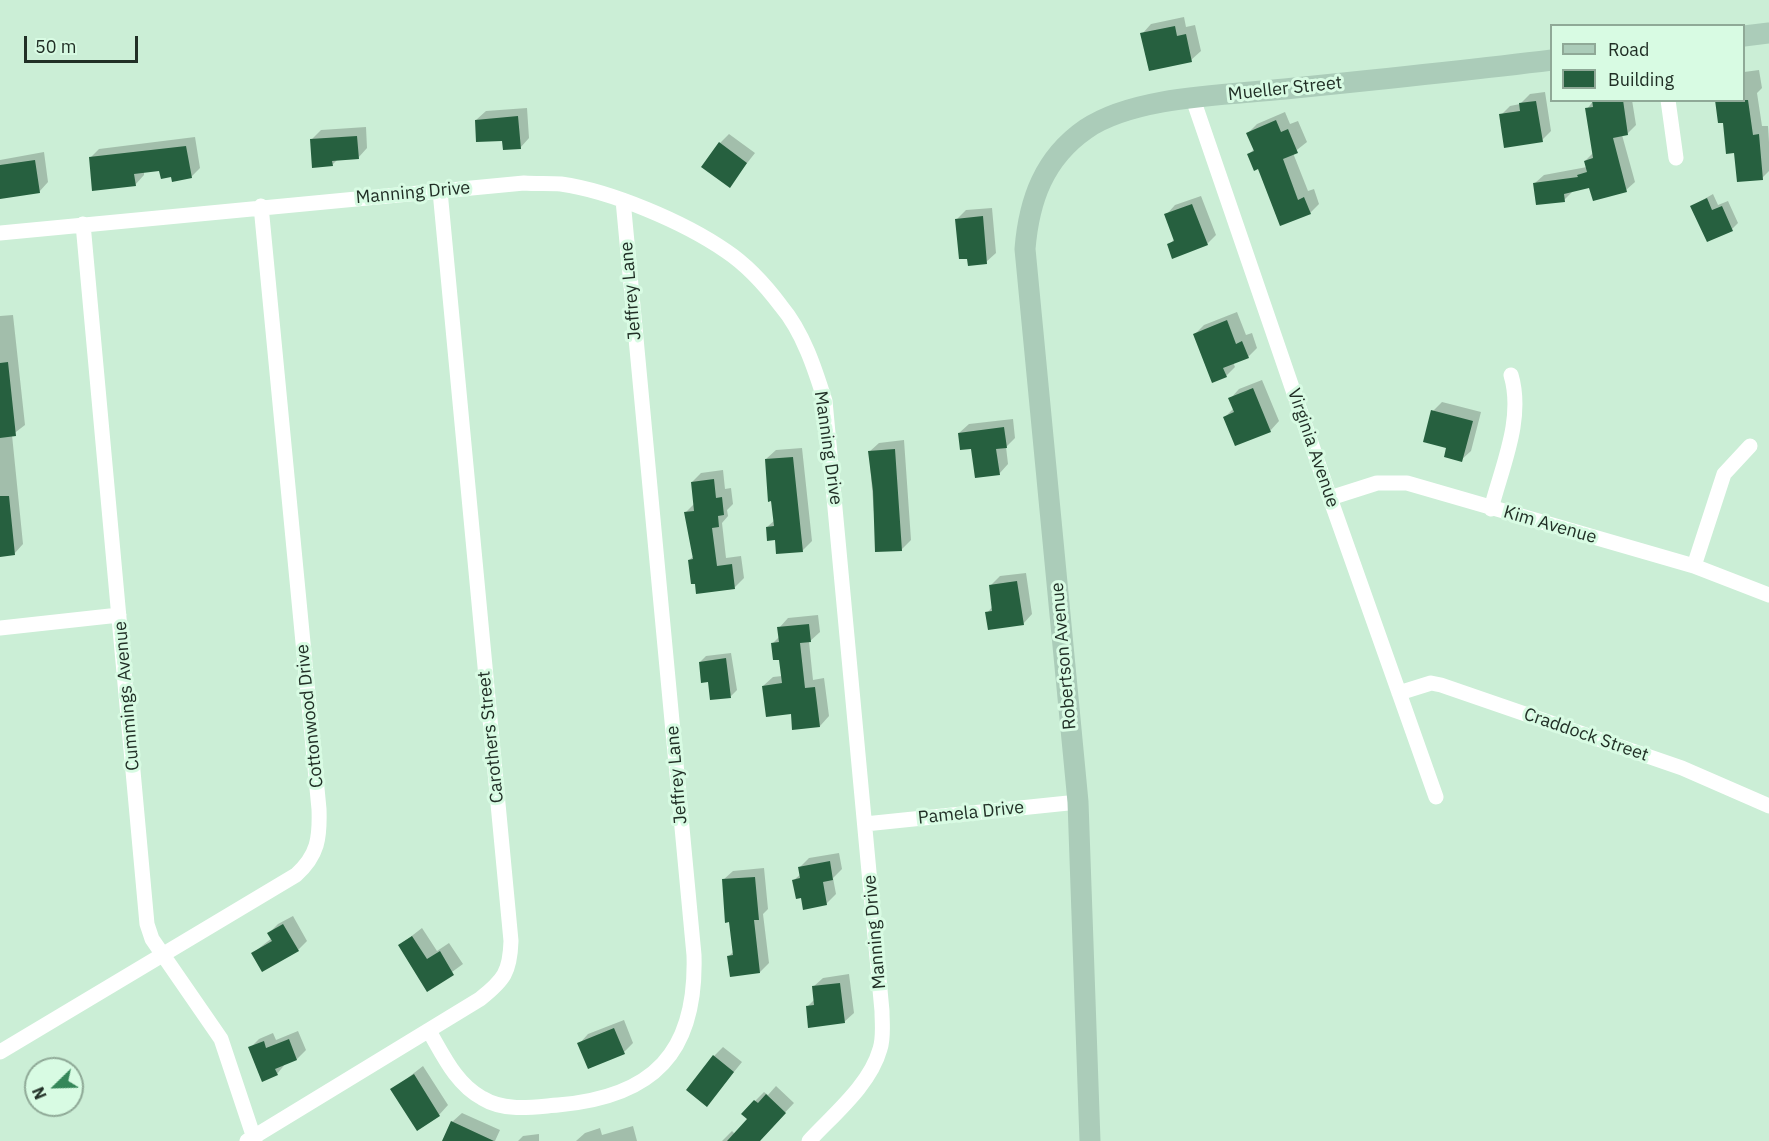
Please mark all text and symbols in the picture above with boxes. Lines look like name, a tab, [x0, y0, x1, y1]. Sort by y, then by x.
scale bar	[27, 24, 141, 62]
legend	[1550, 24, 1745, 102]
text: 50 m	[35, 35, 77, 58]
text: Road	[1608, 38, 1649, 61]
text: Building	[1608, 68, 1674, 91]
street label: Mueller Street	[1227, 72, 1343, 106]
street label: Manning Drive	[355, 177, 471, 209]
street label: Jeffrey Lane	[616, 241, 646, 341]
street label: Virginia Avenue	[1283, 386, 1343, 510]
street label: Manning Drive	[809, 390, 847, 506]
street label: Kim Avenue	[1501, 501, 1599, 549]
street label: Robertson Avenue	[1047, 581, 1081, 731]
street label: Cummings Avenue	[110, 620, 144, 772]
street label: Cottonwood Drive	[292, 643, 328, 789]
street label: Carothers Street	[473, 670, 509, 804]
street label: Craddock Street	[1521, 704, 1651, 766]
street label: Jeffrey Lane	[662, 725, 692, 825]
street label: Pamela Drive	[917, 797, 1025, 829]
street label: Manning Drive	[859, 874, 891, 990]
north arrow	[24, 1057, 84, 1117]
text: N	[28, 1084, 51, 1102]

